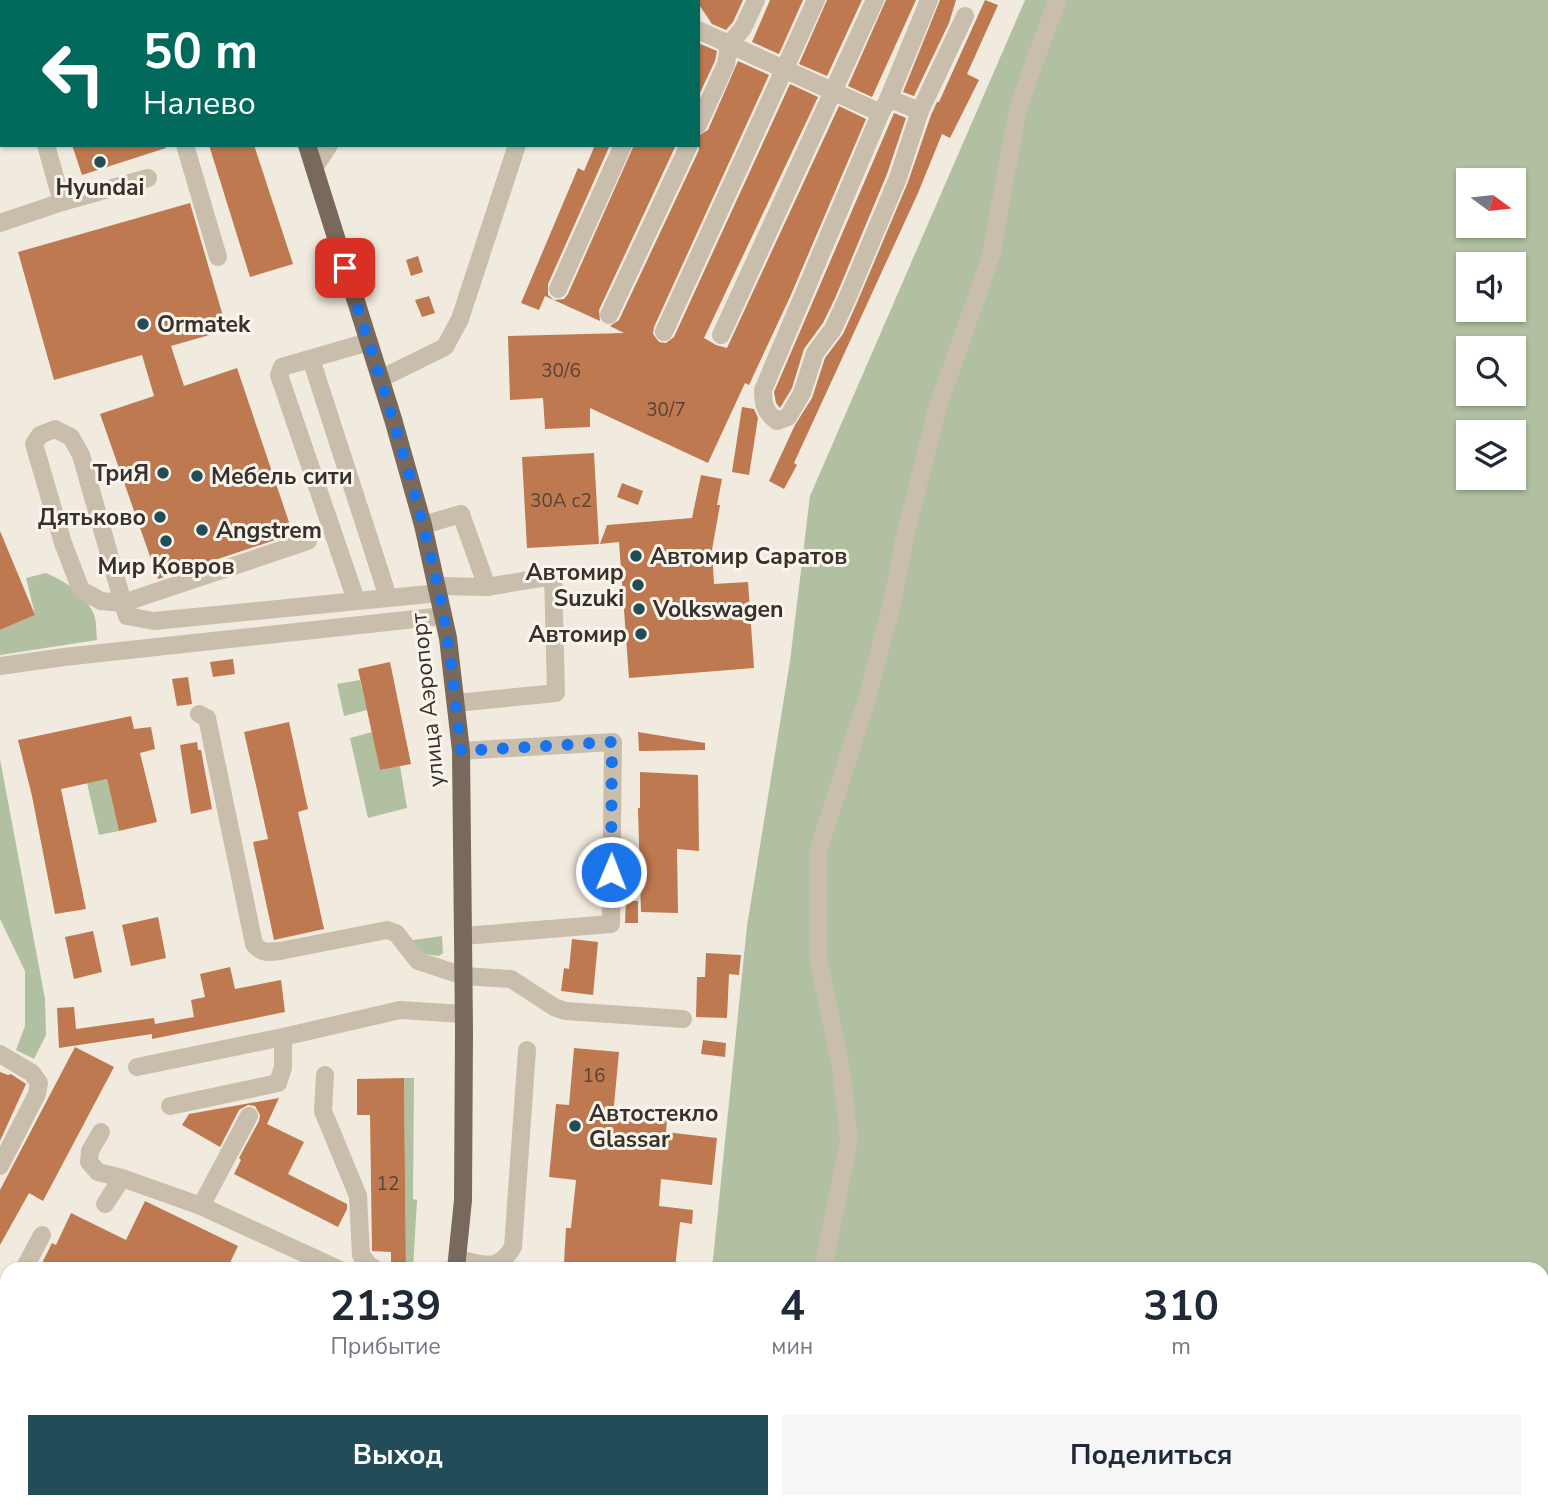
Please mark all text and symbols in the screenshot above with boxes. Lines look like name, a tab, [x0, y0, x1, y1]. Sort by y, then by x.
text: 50 m	[143, 18, 258, 85]
icon: left	[28, 28, 119, 119]
text: Налево	[143, 82, 256, 125]
marker: Hyundai	[92, 154, 108, 170]
north arrow	[1456, 168, 1526, 238]
map controls	[1456, 168, 1526, 490]
place label: Hyundai	[56, 172, 144, 203]
pin	[315, 238, 375, 298]
icon: arrive	[326, 249, 364, 287]
button: sound	[1456, 252, 1526, 322]
place label: Ormatek	[157, 309, 251, 340]
marker: Ormatek	[135, 316, 151, 332]
button: search	[1456, 336, 1526, 406]
house number: 30/6	[541, 358, 581, 384]
house number: 30/7	[646, 397, 686, 423]
button: layers	[1456, 420, 1526, 490]
place label: ТриЯ	[93, 458, 149, 489]
place label: Мебель сити	[211, 461, 353, 492]
marker: ТриЯ	[155, 465, 171, 481]
marker: Мебель сити	[189, 468, 205, 484]
house number: 30А с2	[530, 488, 592, 514]
place label: Дятьково	[38, 502, 146, 533]
marker: Дятьково	[152, 509, 168, 525]
place label: Angstrem	[216, 515, 322, 546]
marker: Angstrem	[194, 522, 210, 538]
marker: Мир Ковров	[158, 533, 174, 549]
place label: Автомир Саратов	[650, 541, 847, 572]
marker: Автомир Саратов	[628, 548, 644, 564]
place label: Мир Ковров	[98, 551, 234, 582]
place label: Автомир Suzuki	[525, 557, 624, 614]
marker: Автомир Suzuki	[630, 577, 646, 593]
place label: Volkswagen	[652, 594, 783, 625]
marker: Volkswagen	[631, 601, 647, 617]
street label: улица Аэропорт	[403, 611, 452, 789]
place label: Автомир	[528, 619, 627, 650]
marker: Автомир	[633, 626, 649, 642]
position arrow	[574, 835, 648, 909]
house number: 16	[583, 1063, 605, 1089]
place label: Автостекло Glassar	[589, 1098, 719, 1155]
marker: Автостекло Glassar	[567, 1118, 583, 1134]
house number: 12	[377, 1171, 399, 1197]
text: 21:39	[330, 1278, 441, 1335]
text: 4	[780, 1278, 805, 1335]
text: 310	[1143, 1278, 1219, 1335]
text: Прибытие	[330, 1331, 441, 1362]
text: мин	[771, 1331, 813, 1362]
text: m	[1171, 1331, 1191, 1362]
button: Выход	[28, 1415, 768, 1495]
button: Поделиться	[782, 1415, 1521, 1495]

